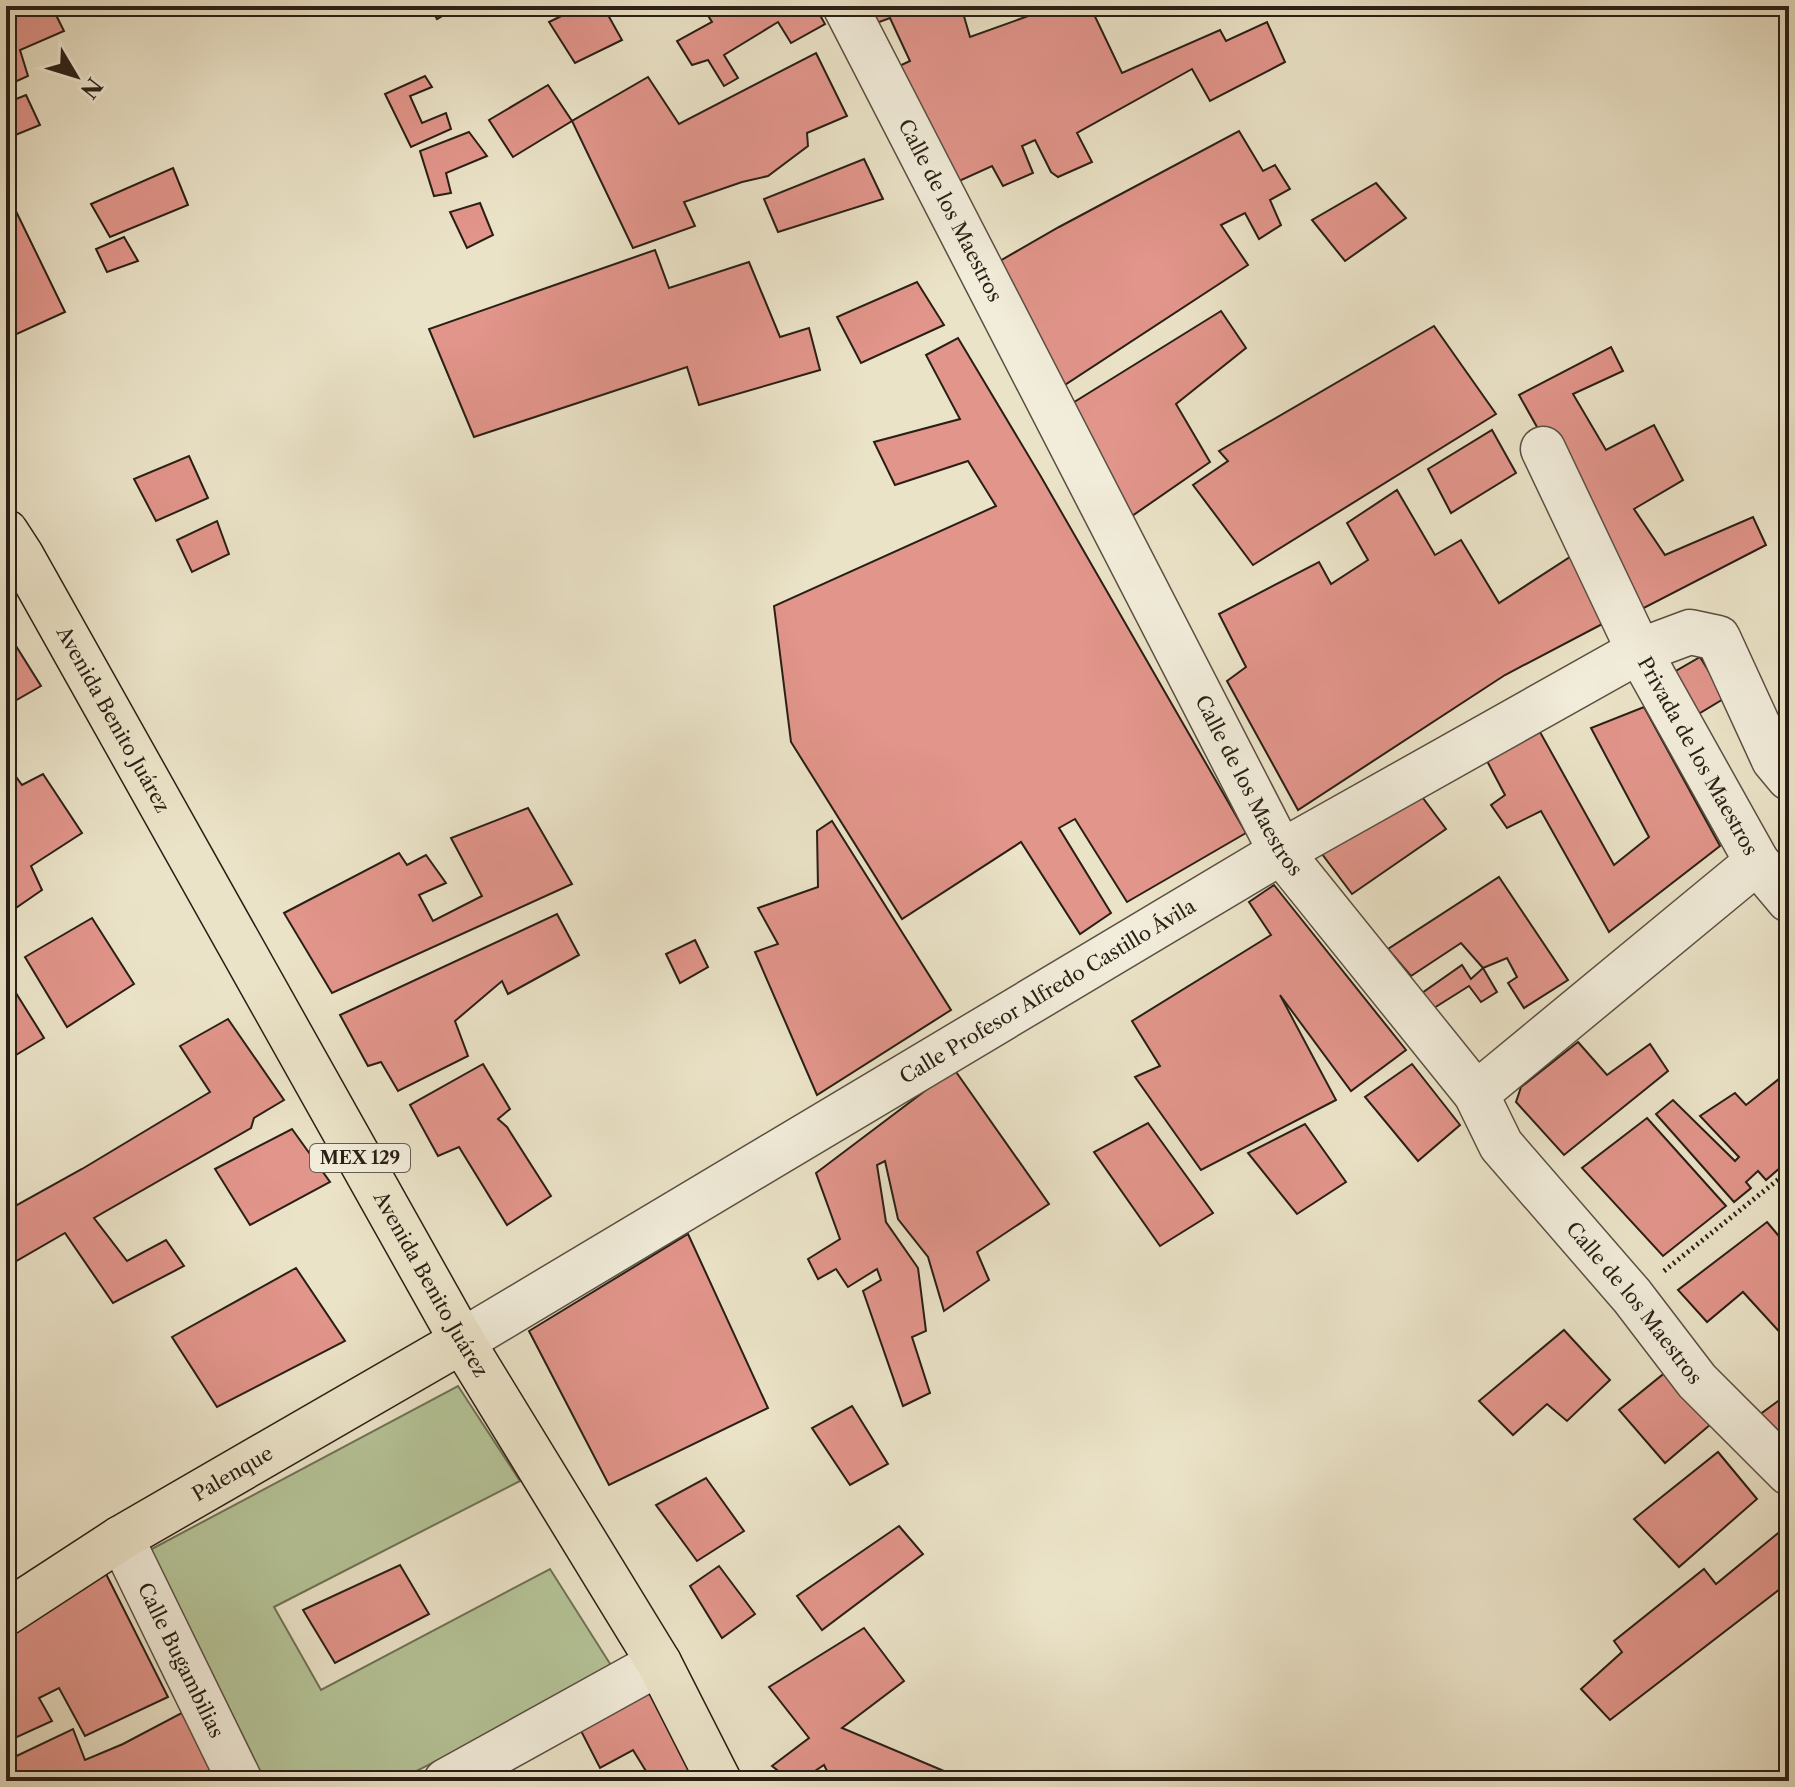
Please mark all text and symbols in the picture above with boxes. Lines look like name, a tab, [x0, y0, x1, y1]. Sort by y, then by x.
north arrow	[36, 36, 116, 116]
text: N	[75, 72, 108, 104]
street label: Calle de los Maestros	[893, 115, 1007, 306]
street label: Avenida Benito Juárez	[51, 621, 175, 817]
street label: Privada de los Maestros	[1633, 652, 1763, 860]
street label: Calle de los Maestros	[1190, 691, 1307, 881]
street label: Calle Profesor Alfredo Castillo Ávila	[895, 894, 1200, 1089]
road number: MEX 129	[310, 1144, 410, 1172]
street label: Avenida Benito Juárez	[368, 1186, 493, 1381]
street label: Calle de los Maestros	[1561, 1217, 1707, 1389]
street label: Palenque	[188, 1441, 277, 1506]
street label: Calle Bugambilias	[133, 1579, 229, 1742]

